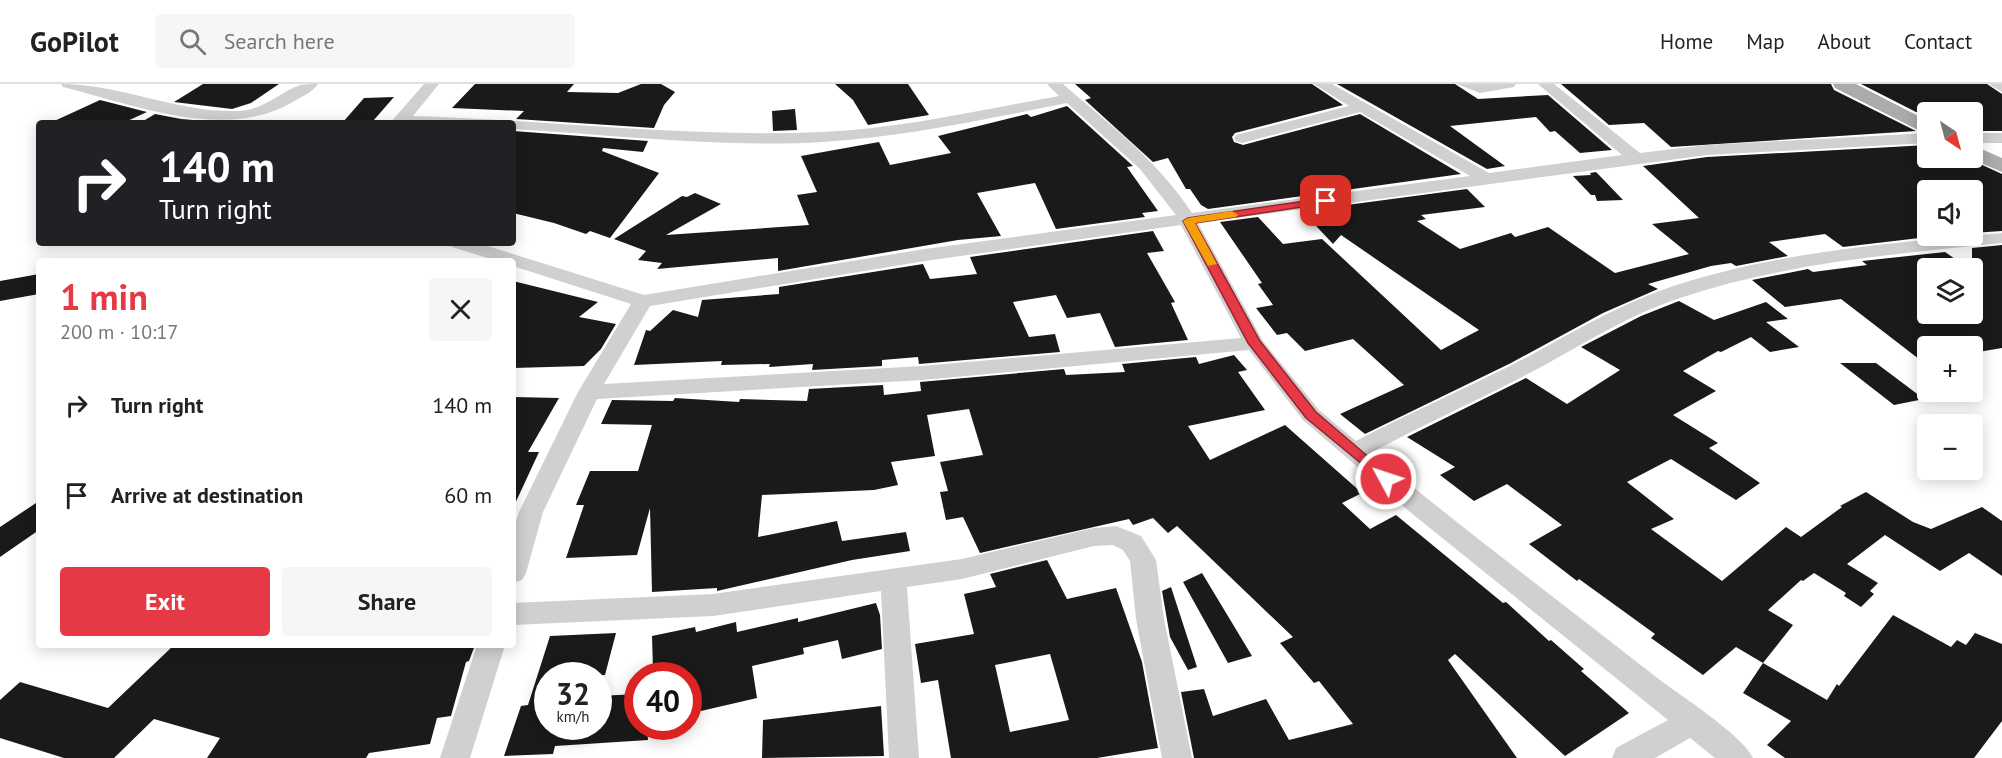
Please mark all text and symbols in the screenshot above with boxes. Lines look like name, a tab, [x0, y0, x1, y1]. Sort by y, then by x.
search box	[155, 14, 575, 68]
text: GoPilot	[30, 23, 119, 60]
icon: search	[176, 25, 209, 58]
text: Search here	[224, 27, 335, 55]
text: Home	[1660, 28, 1713, 55]
text: Map	[1746, 28, 1785, 55]
text: About	[1818, 28, 1871, 55]
text: Contact	[1904, 28, 1972, 55]
north arrow	[1917, 102, 1983, 168]
map controls	[1917, 102, 1983, 480]
text: 140 m	[159, 139, 275, 194]
icon: right	[60, 144, 138, 222]
pin	[1300, 175, 1351, 226]
button: sound	[1917, 180, 1983, 246]
icon: arrive	[1309, 184, 1342, 217]
text: Turn right	[159, 192, 272, 226]
button: layers	[1917, 258, 1983, 324]
text: 1 min	[60, 273, 148, 320]
button: close	[429, 278, 492, 341]
text: 200 m · 10:17	[60, 319, 178, 345]
button: +	[1917, 336, 1983, 402]
icon: right	[60, 389, 93, 422]
text: Turn right	[111, 391, 203, 419]
text: 140 m	[432, 391, 492, 419]
button: −	[1917, 414, 1983, 480]
position arrow	[1354, 447, 1418, 511]
icon: arrive	[60, 479, 93, 512]
text: Arrive at destination	[111, 481, 303, 509]
text: 60 m	[444, 481, 492, 509]
button: Exit	[60, 567, 270, 636]
button: Share	[282, 567, 492, 636]
speed limit sign: 40	[624, 662, 702, 740]
text: 32	[556, 674, 590, 713]
text: km/h	[557, 707, 589, 726]

